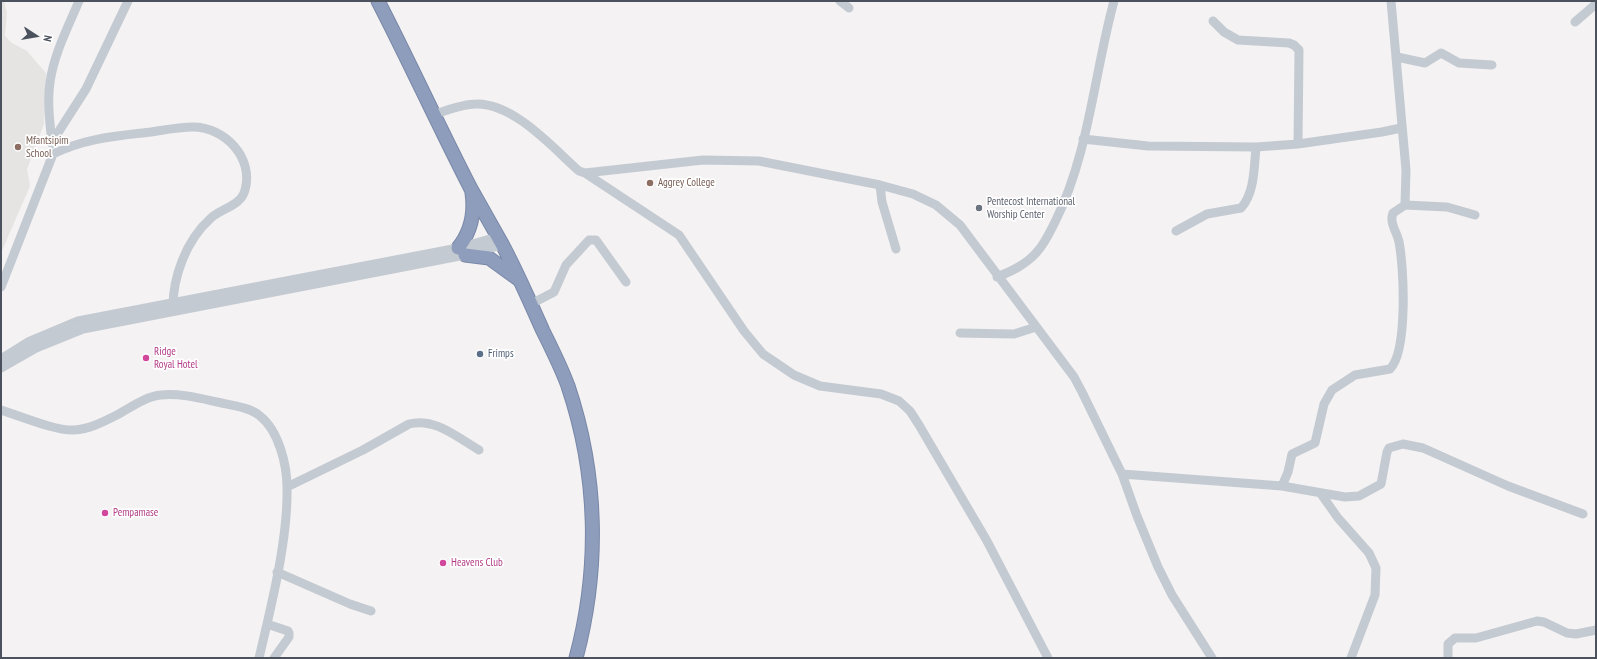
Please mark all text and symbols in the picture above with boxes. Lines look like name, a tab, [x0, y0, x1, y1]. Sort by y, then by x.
north arrow	[16, 16, 56, 56]
text: N	[40, 34, 55, 43]
place label: Mfantsipim School	[26, 134, 69, 160]
marker: Mfantsipim School	[13, 142, 23, 152]
place label: Aggrey College	[658, 176, 715, 190]
marker: Aggrey College	[645, 178, 655, 188]
place label: Pentecost International Worship Center	[987, 195, 1075, 221]
marker: Pentecost International Worship Center	[974, 203, 984, 213]
place label: Ridge Royal Hotel	[154, 345, 198, 371]
place label: Frimps	[488, 347, 514, 361]
marker: Frimps	[475, 349, 485, 359]
marker: Ridge Royal Hotel	[141, 353, 151, 363]
place label: Pempamase	[113, 506, 158, 520]
marker: Pempamase	[100, 508, 110, 518]
place label: Heavens Club	[451, 556, 503, 570]
marker: Heavens Club	[438, 558, 448, 568]

